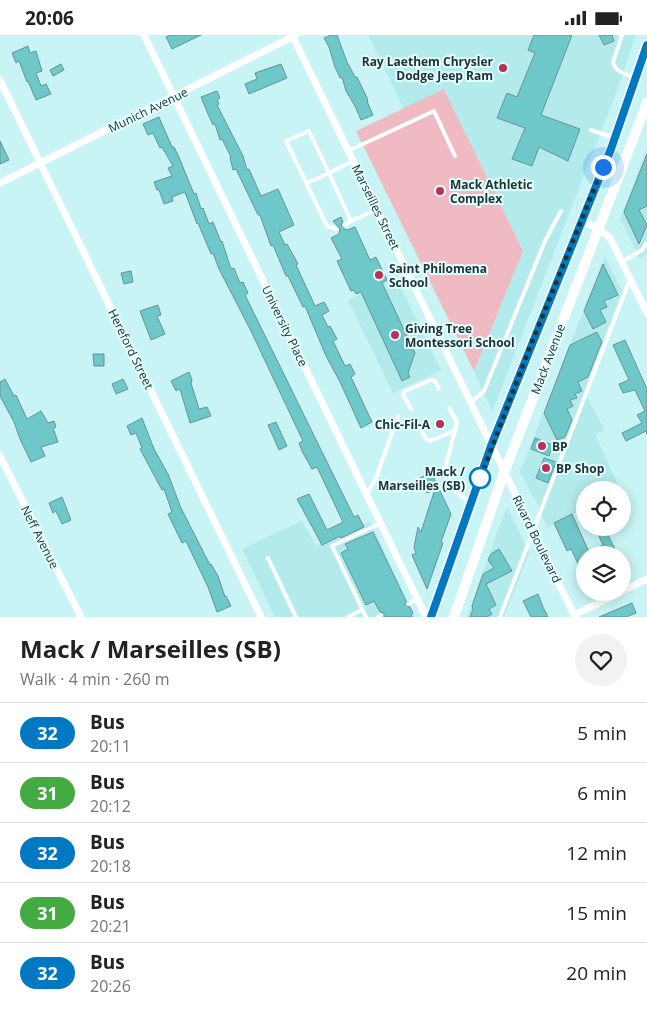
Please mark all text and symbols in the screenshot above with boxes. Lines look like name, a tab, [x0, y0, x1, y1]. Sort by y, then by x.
text: 20:06	[25, 5, 74, 31]
place label: Ray Laethem Chrysler Dodge Jeep Ram	[362, 53, 494, 84]
marker: Ray Laethem Chrysler Dodge Jeep Ram	[497, 62, 509, 74]
street label: Munich Avenue	[105, 83, 191, 137]
your location	[591, 155, 616, 180]
street label: Marseilles Street	[348, 161, 404, 253]
place label: Mack Athletic Complex	[450, 176, 532, 207]
marker: Mack Athletic Complex	[434, 185, 446, 197]
place label: Saint Philomena School	[389, 260, 487, 291]
marker: Saint Philomena School	[373, 269, 385, 281]
street label: University Place	[258, 283, 312, 370]
street label: Hereford Street	[104, 306, 158, 392]
place label: Giving Tree Montessori School	[405, 320, 515, 351]
street label: Mack Avenue	[527, 321, 569, 397]
marker: Giving Tree Montessori School	[389, 329, 401, 341]
place label: Chic-Fil-A	[375, 416, 431, 433]
marker: Chic-Fil-A	[434, 418, 446, 430]
place label: BP	[552, 438, 568, 455]
marker: BP	[536, 440, 548, 452]
place label: BP Shop	[556, 460, 605, 477]
marker: BP Shop	[540, 462, 552, 474]
place label: Mack / Marseilles (SB)	[378, 463, 465, 494]
marker: Mack / Marseilles (SB)	[469, 467, 491, 489]
map controls	[576, 481, 631, 601]
button: locate	[576, 481, 631, 536]
street label: Rivard Boulevard	[508, 492, 566, 586]
street label: Neff Avenue	[17, 503, 63, 572]
button: layers	[576, 546, 631, 601]
text: Mack / Marseilles (SB)	[20, 632, 281, 665]
button: heart	[575, 634, 627, 686]
text: Walk · 4 min · 260 m	[20, 668, 170, 690]
text: Bus	[90, 709, 125, 735]
text: 5 min	[577, 720, 627, 746]
text: 32	[37, 721, 58, 745]
text: 20:11	[90, 735, 131, 757]
text: Bus	[90, 769, 125, 795]
text: 6 min	[577, 780, 627, 806]
text: 31	[37, 781, 58, 805]
text: 20:12	[90, 795, 131, 817]
text: Bus	[90, 829, 125, 855]
text: 12 min	[566, 840, 627, 866]
text: 32	[37, 841, 58, 865]
text: 20:18	[90, 855, 131, 877]
text: Bus	[90, 889, 125, 915]
text: 15 min	[566, 900, 627, 926]
text: 31	[37, 901, 58, 925]
text: 20:21	[90, 915, 131, 937]
text: Bus	[90, 949, 125, 975]
text: 20 min	[566, 960, 627, 986]
text: 32	[37, 961, 58, 985]
text: 20:26	[90, 975, 131, 997]

